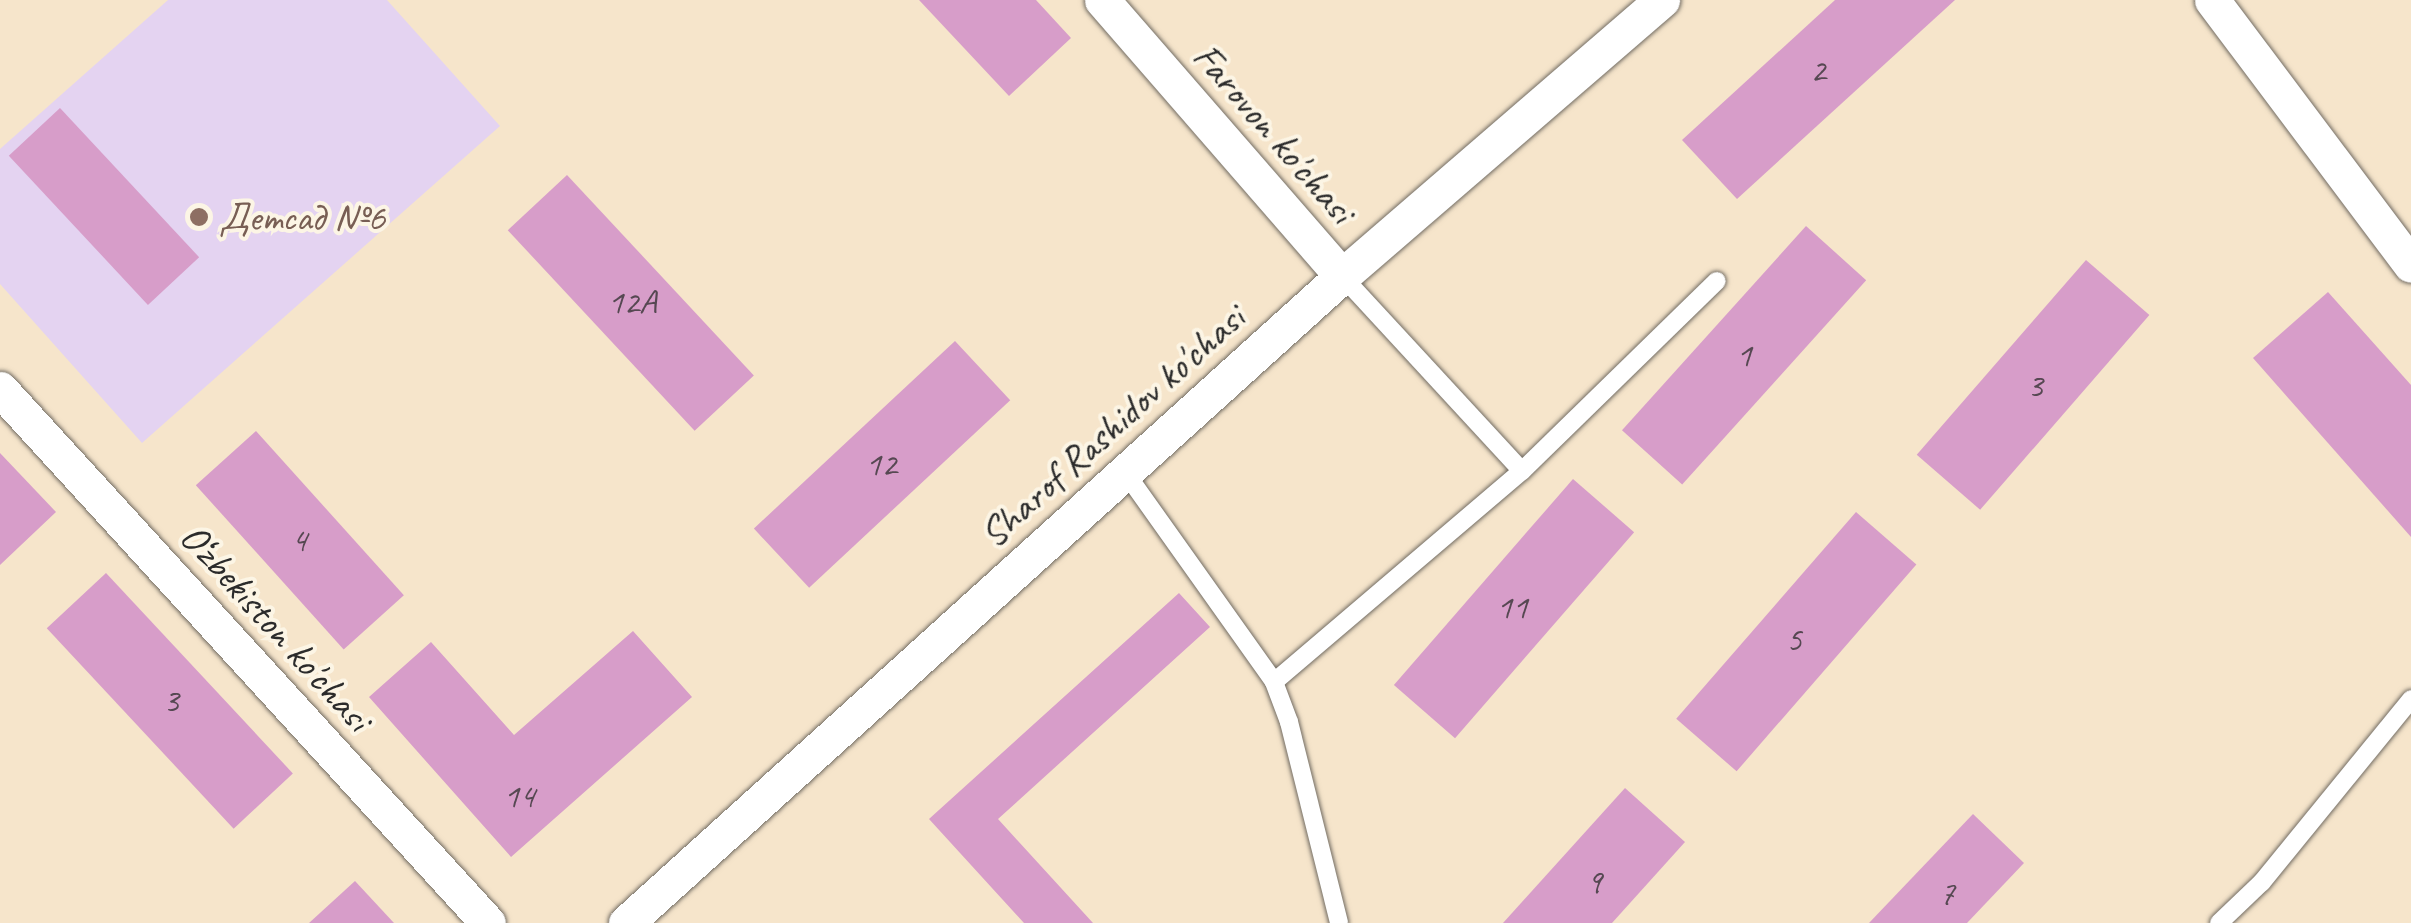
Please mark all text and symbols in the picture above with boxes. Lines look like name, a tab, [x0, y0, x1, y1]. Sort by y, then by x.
street label: Farovon ko'chasi	[1183, 33, 1365, 233]
house number: 2	[1810, 49, 1826, 91]
place label: Детсад №6	[219, 193, 385, 241]
marker: Детсад №6	[188, 206, 210, 228]
house number: 12А	[607, 281, 657, 323]
street label: Sharof Rashidov ko'chasi	[969, 294, 1255, 558]
house number: 1	[1736, 334, 1752, 376]
house number: 3	[2027, 365, 2043, 407]
house number: 12	[865, 443, 897, 485]
street label: O‘zbekiston ko'chasi	[170, 513, 382, 741]
house number: 4	[291, 519, 307, 561]
house number: 11	[1496, 586, 1528, 628]
house number: 5	[1786, 619, 1802, 661]
house number: 3	[163, 680, 179, 722]
house number: 14	[503, 775, 535, 817]
house number: 9	[1586, 861, 1602, 903]
house number: 7	[1939, 872, 1955, 914]

